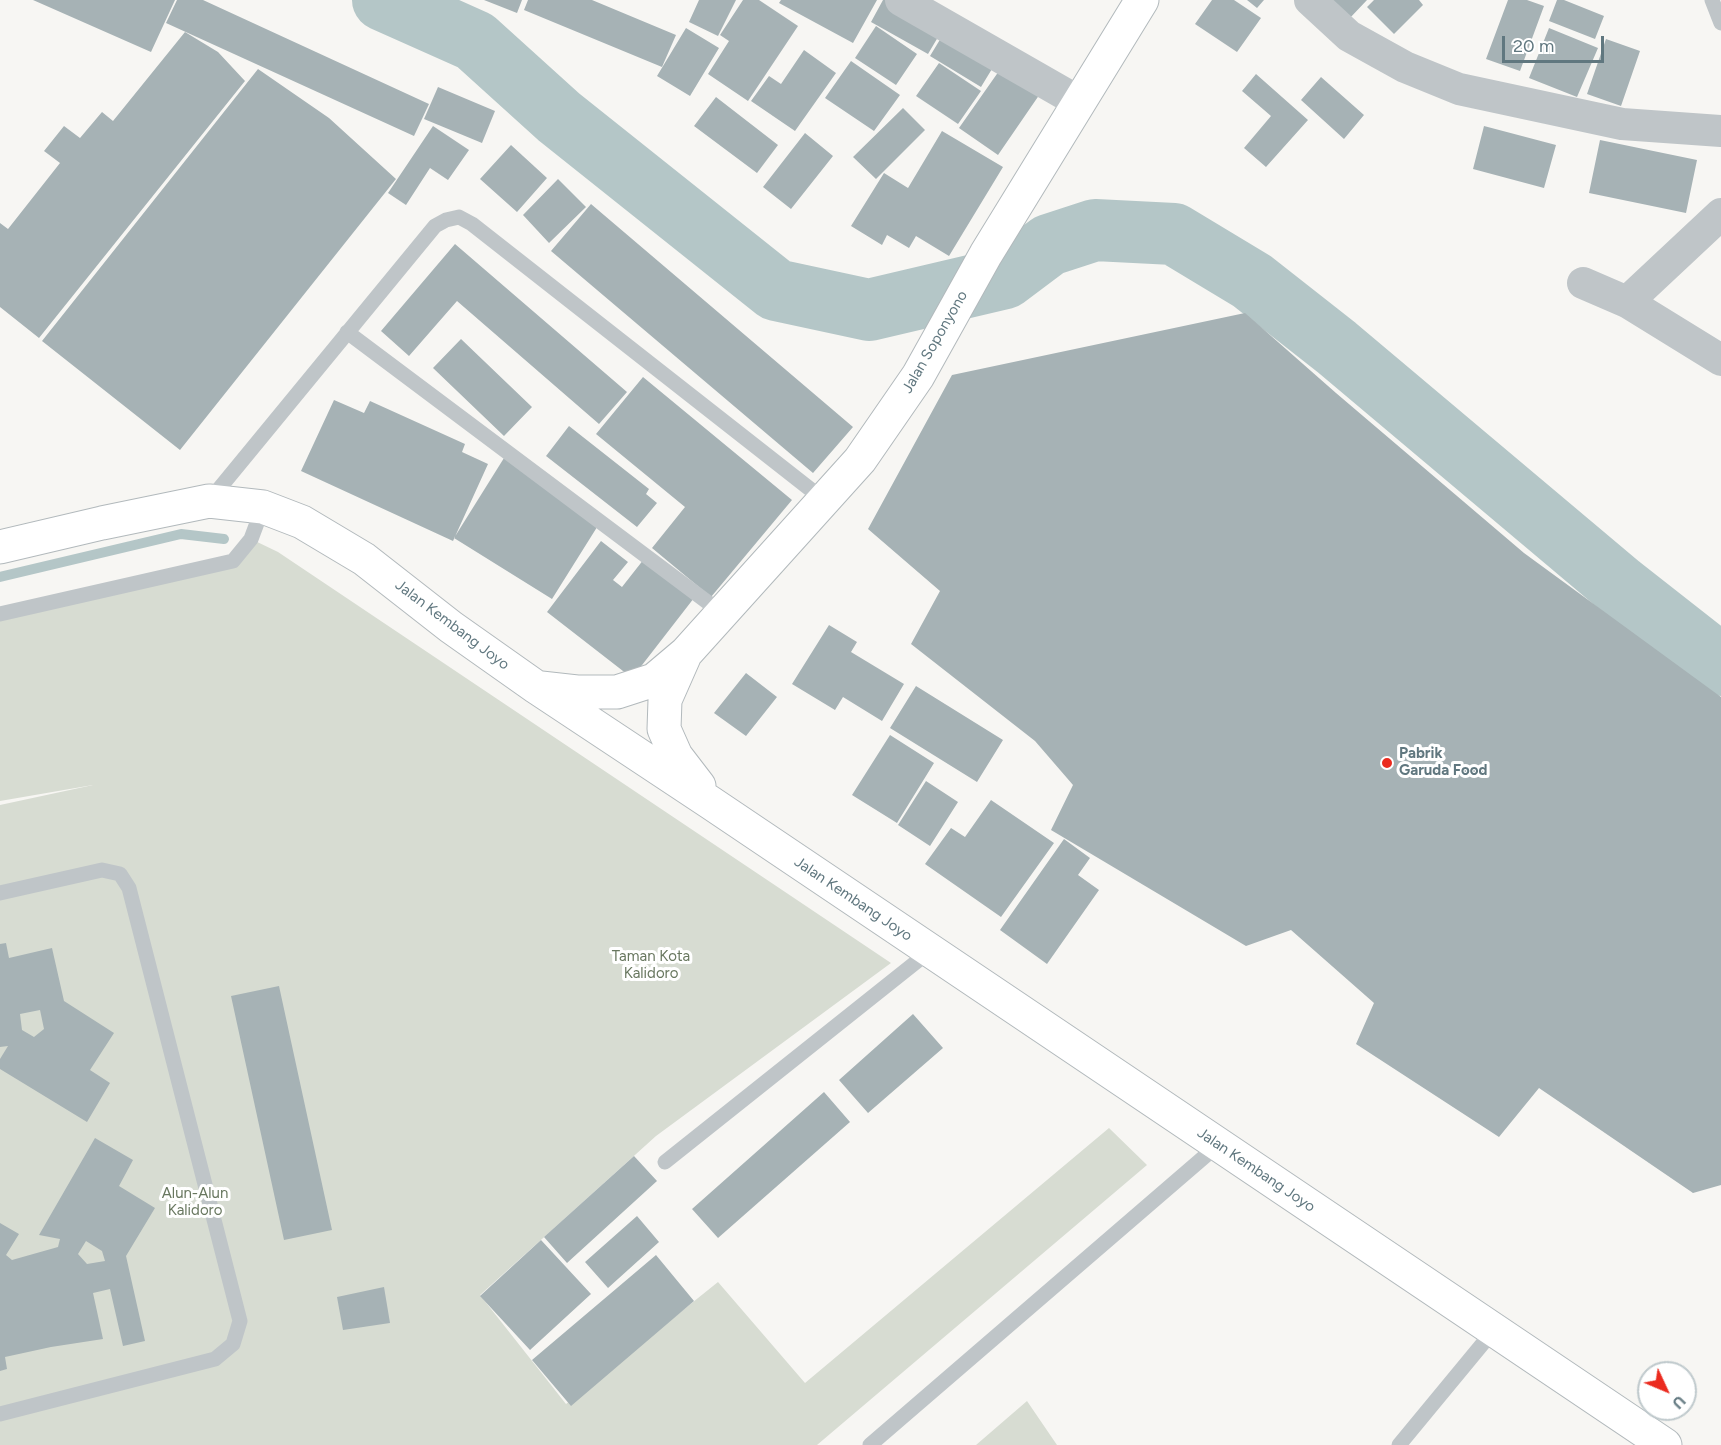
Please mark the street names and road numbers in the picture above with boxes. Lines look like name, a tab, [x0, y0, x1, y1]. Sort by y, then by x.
street label: Jalan Soponyono	[898, 287, 972, 397]
street label: Jalan Kembang Joyo	[391, 576, 513, 674]
street label: Jalan Kembang Joyo	[791, 853, 915, 945]
street label: Jalan Kembang Joyo	[1194, 1124, 1318, 1216]

